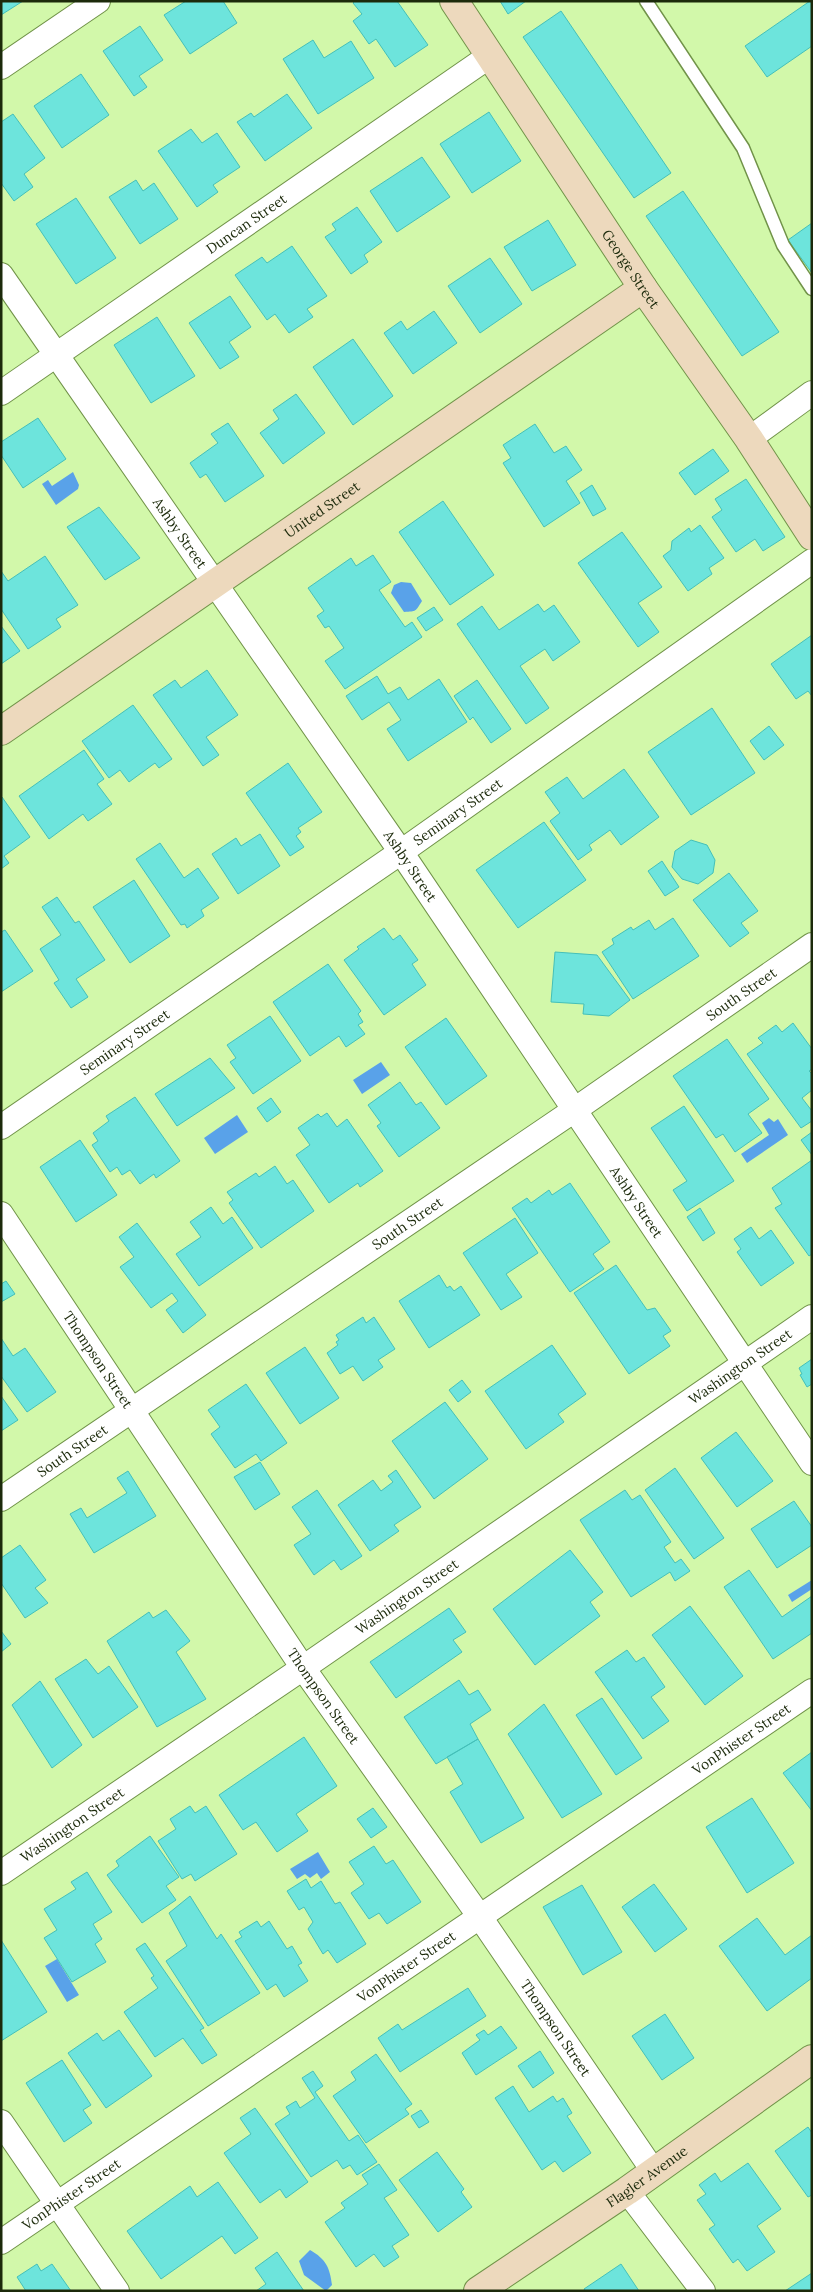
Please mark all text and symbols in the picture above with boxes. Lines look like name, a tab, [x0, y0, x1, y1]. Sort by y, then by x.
street label: Duncan Street	[203, 189, 291, 258]
street label: George Street	[598, 226, 664, 312]
street label: United Street	[281, 477, 364, 542]
street label: Ashby Street	[148, 493, 211, 573]
street label: Seminary Street	[410, 774, 506, 849]
street label: Ashby Street	[379, 826, 441, 906]
street label: South Street	[703, 963, 780, 1025]
street label: Seminary Street	[76, 1005, 173, 1079]
street label: Ashby Street	[605, 1162, 667, 1242]
street label: South Street	[368, 1193, 447, 1254]
street label: Thompson Street	[59, 1308, 137, 1412]
street label: Washington Street	[685, 1324, 796, 1408]
street label: South Street	[33, 1420, 112, 1481]
street label: Washington Street	[352, 1554, 462, 1638]
street label: Thompson Street	[283, 1645, 364, 1748]
street label: VonPhister Street	[688, 1699, 794, 1779]
street label: Washington Street	[17, 1783, 128, 1866]
street label: VonPhister Street	[353, 1927, 459, 2007]
street label: Thompson Street	[516, 1976, 595, 2080]
street label: Flagler Avenue	[603, 2141, 691, 2211]
street label: VonPhister Street	[18, 2154, 124, 2235]

